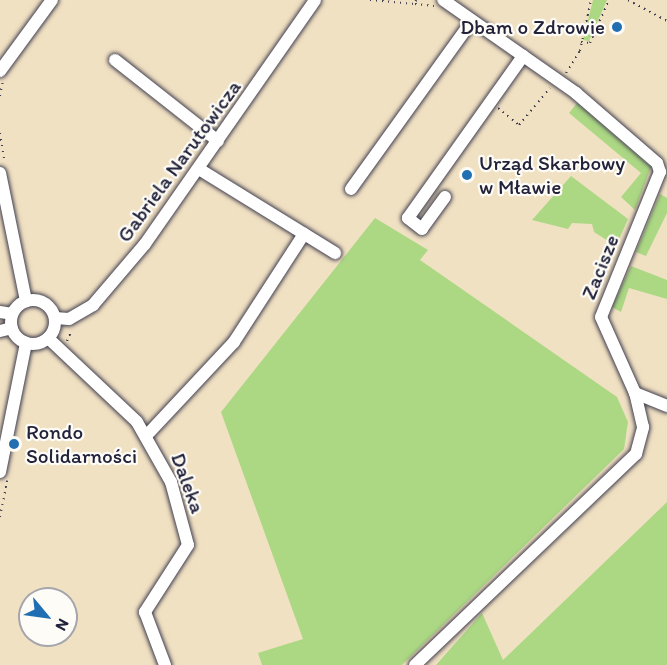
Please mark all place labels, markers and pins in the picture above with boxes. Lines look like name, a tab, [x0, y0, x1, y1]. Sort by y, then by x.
place label: Dbam o Zdrowie	[460, 14, 605, 40]
marker: Dbam o Zdrowie	[610, 20, 624, 34]
place label: Urząd Skarbowy w Mławie	[479, 150, 625, 200]
marker: Urząd Skarbowy w Mławie	[460, 168, 474, 182]
place label: Rondo Solidarności	[26, 419, 137, 469]
marker: Rondo Solidarności	[7, 437, 21, 451]

